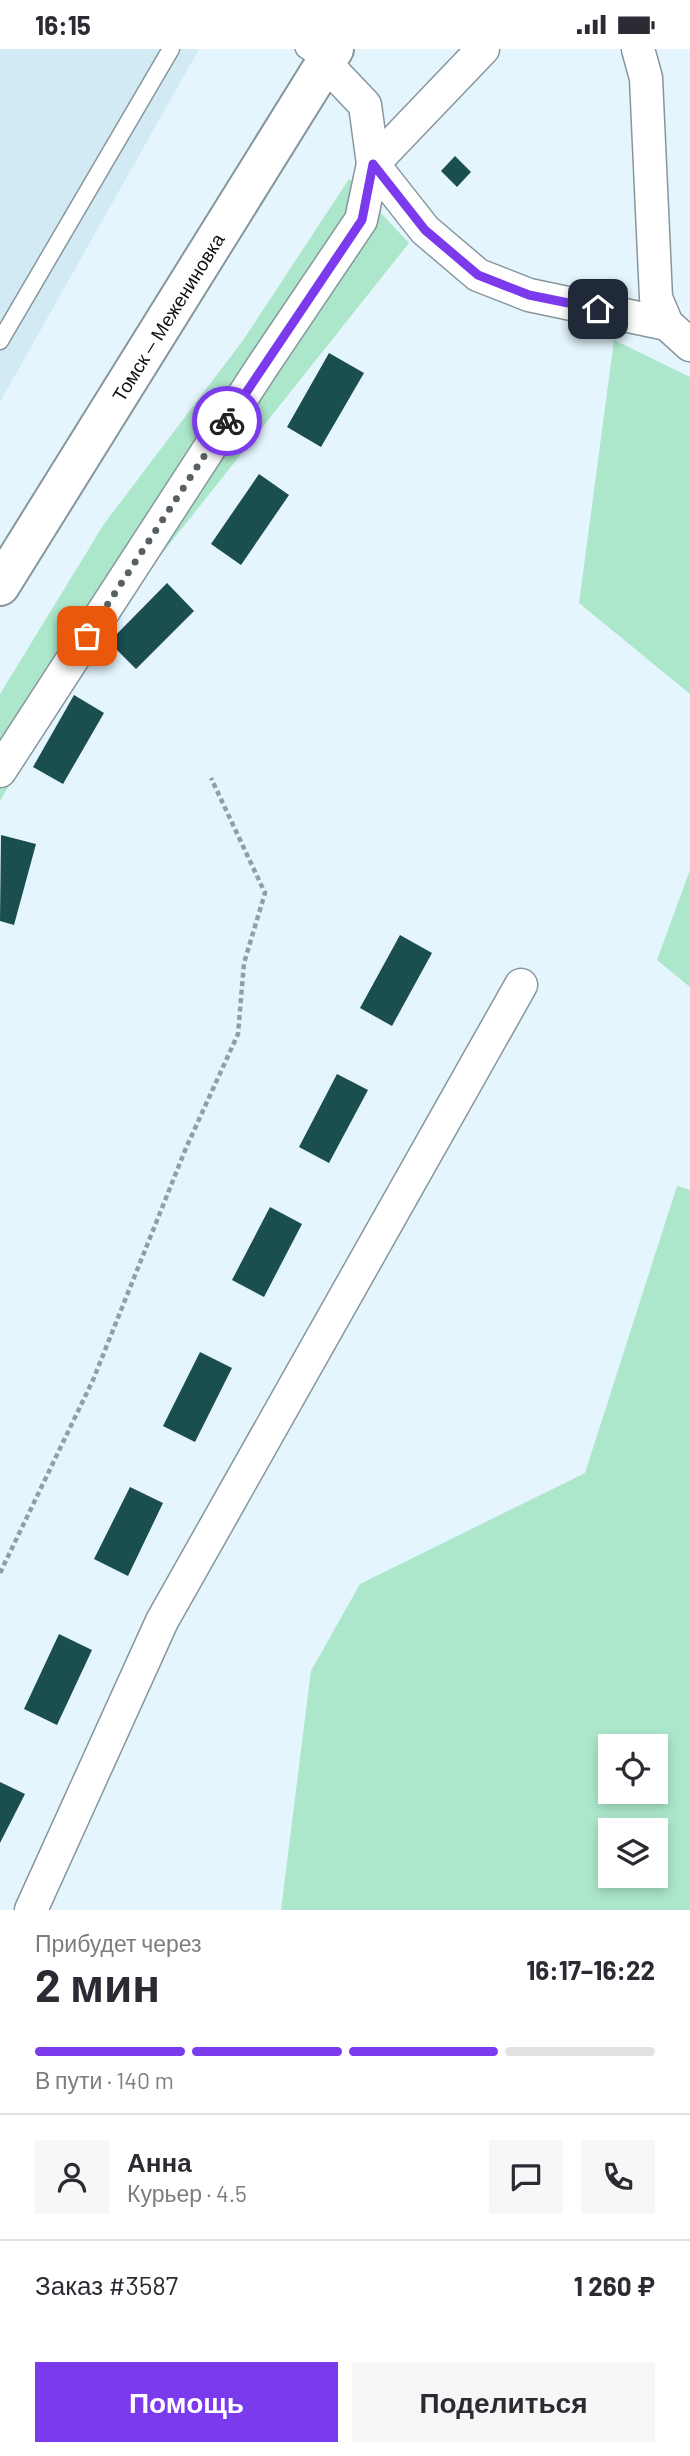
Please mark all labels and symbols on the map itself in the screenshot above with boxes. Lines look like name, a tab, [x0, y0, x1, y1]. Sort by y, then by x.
street label: Томск — Межениновка	[107, 228, 229, 405]
pin	[568, 279, 628, 339]
courier	[192, 386, 262, 456]
pin	[57, 606, 117, 666]

